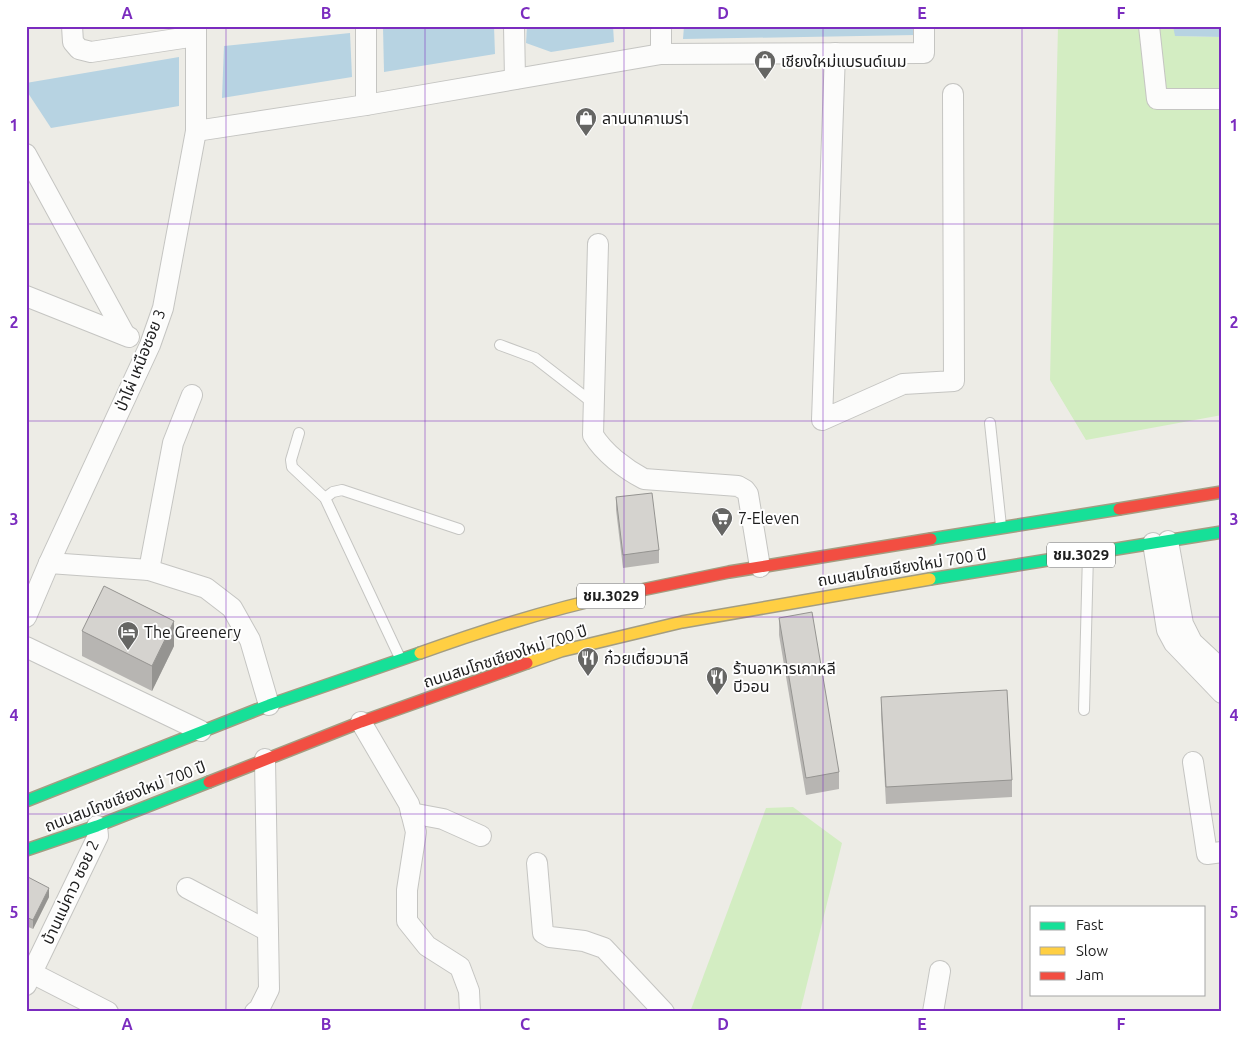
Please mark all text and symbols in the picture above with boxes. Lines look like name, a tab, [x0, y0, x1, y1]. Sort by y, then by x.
text: A	[121, 4, 133, 22]
text: B	[321, 4, 331, 22]
text: C	[520, 4, 530, 22]
text: D	[717, 4, 729, 22]
text: E	[917, 4, 927, 22]
text: F	[1117, 4, 1126, 22]
shop icon: เชียงใหม่แบรนด์เนม	[753, 49, 777, 80]
place label: เชียงใหม่แบรนด์เนม	[781, 52, 907, 70]
shop icon: ลานนาคาเมร่า	[574, 106, 598, 137]
place label: ลานนาคาเมร่า	[602, 109, 689, 127]
text: 1	[9, 116, 19, 134]
text: 1	[1229, 116, 1239, 134]
street label: ป่าไผ่ เหนือซอย 3	[111, 306, 169, 414]
text: 2	[9, 313, 19, 331]
text: 2	[1229, 313, 1239, 331]
supermarket icon: 7-Eleven	[710, 506, 734, 537]
place label: 7-Eleven	[738, 509, 799, 527]
text: 3	[9, 510, 19, 528]
text: 3	[1229, 510, 1239, 528]
road number: ชม.3029	[1047, 542, 1115, 568]
street label: ถนนสมโภชเชียงใหม่ 700 ปี	[816, 545, 988, 589]
road number: ชม.3029	[577, 584, 645, 608]
hotel icon: The Greenery	[116, 620, 140, 651]
street label: ถนนสมโภชเชียงใหม่ 700 ปี	[421, 621, 589, 691]
place label: The Greenery	[144, 623, 241, 641]
restaurant icon: ก๋วยเตี๋ยวมาลี	[576, 646, 600, 677]
place label: ก๋วยเตี๋ยวมาลี	[604, 647, 689, 667]
place label: ร้านอาหารเกาหลี บีวอน	[733, 659, 836, 695]
restaurant icon: ร้านอาหารเกาหลี บีวอน	[705, 665, 729, 696]
text: 4	[9, 706, 19, 724]
text: 4	[1229, 706, 1239, 724]
street label: ถนนสมโภชเชียงใหม่ 700 ปี	[42, 757, 208, 835]
street label: บ้านแม่คาว ซอย 2	[38, 837, 102, 947]
text: 5	[9, 903, 19, 921]
text: 5	[1229, 903, 1239, 921]
legend	[1030, 906, 1206, 996]
text: Fast	[1076, 916, 1104, 933]
text: Slow	[1076, 942, 1109, 959]
text: Jam	[1076, 966, 1104, 983]
text: A	[121, 1015, 133, 1033]
text: B	[321, 1015, 331, 1033]
text: C	[520, 1015, 530, 1033]
text: D	[717, 1015, 729, 1033]
text: E	[917, 1015, 927, 1033]
text: F	[1117, 1015, 1126, 1033]

